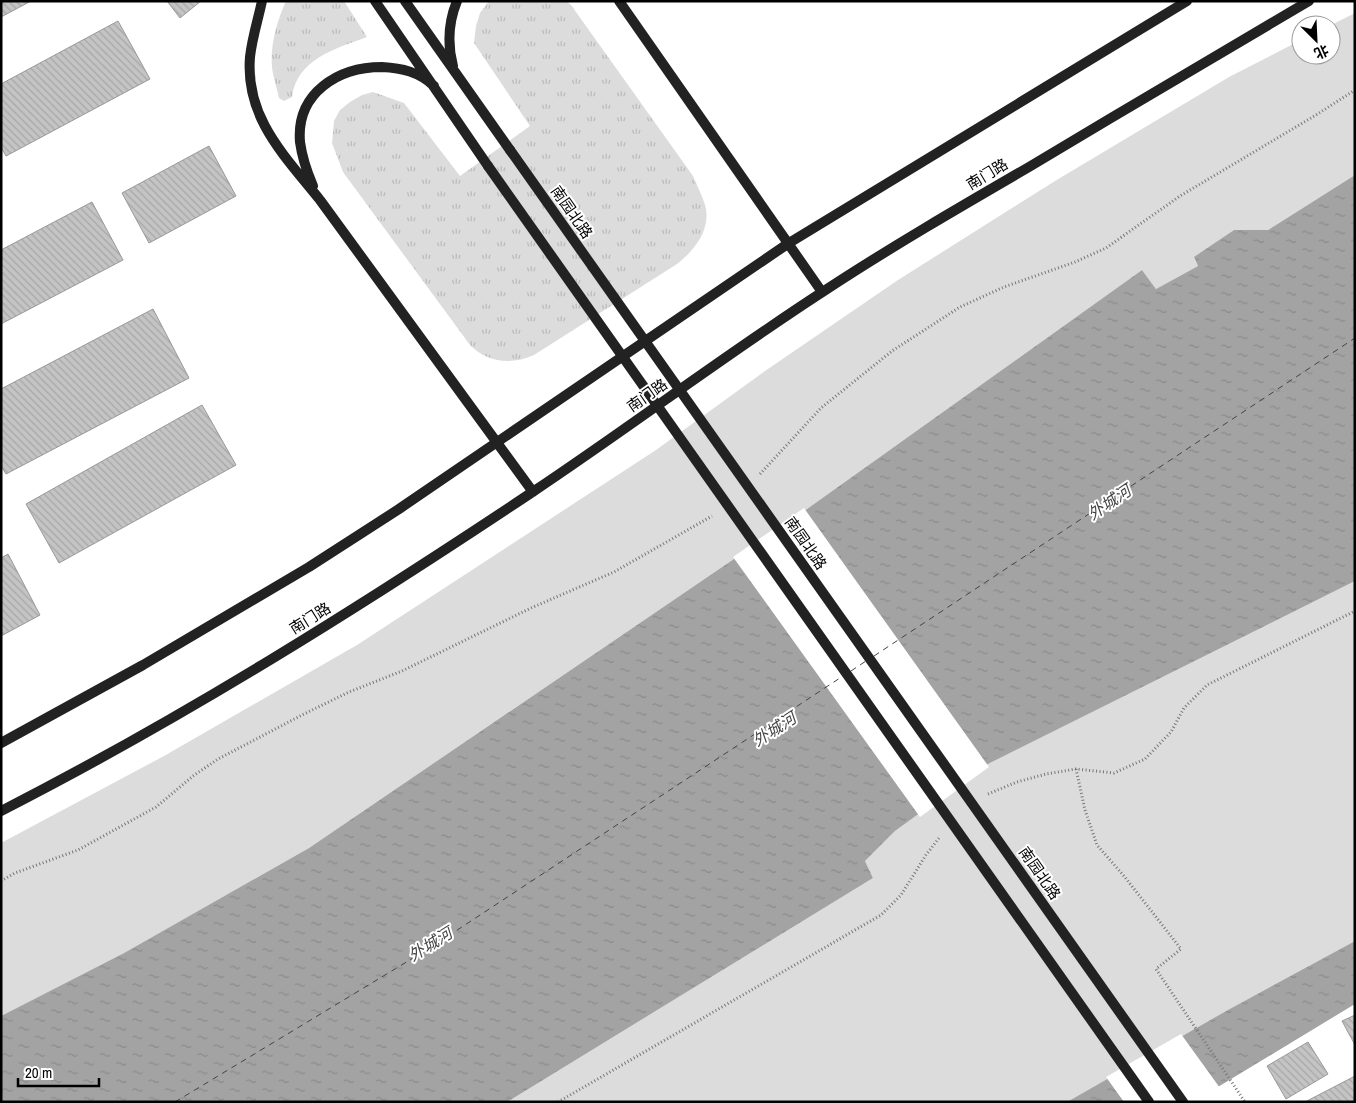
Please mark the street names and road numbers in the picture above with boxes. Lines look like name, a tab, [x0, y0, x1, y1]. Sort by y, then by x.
street label: 南门路	[962, 153, 1012, 195]
street label: 南园北路	[546, 181, 598, 243]
street label: 南门路	[623, 373, 671, 417]
street label: 南园北路	[780, 512, 832, 574]
street label: 南门路	[285, 597, 335, 639]
street label: 南园北路	[1014, 842, 1066, 904]

